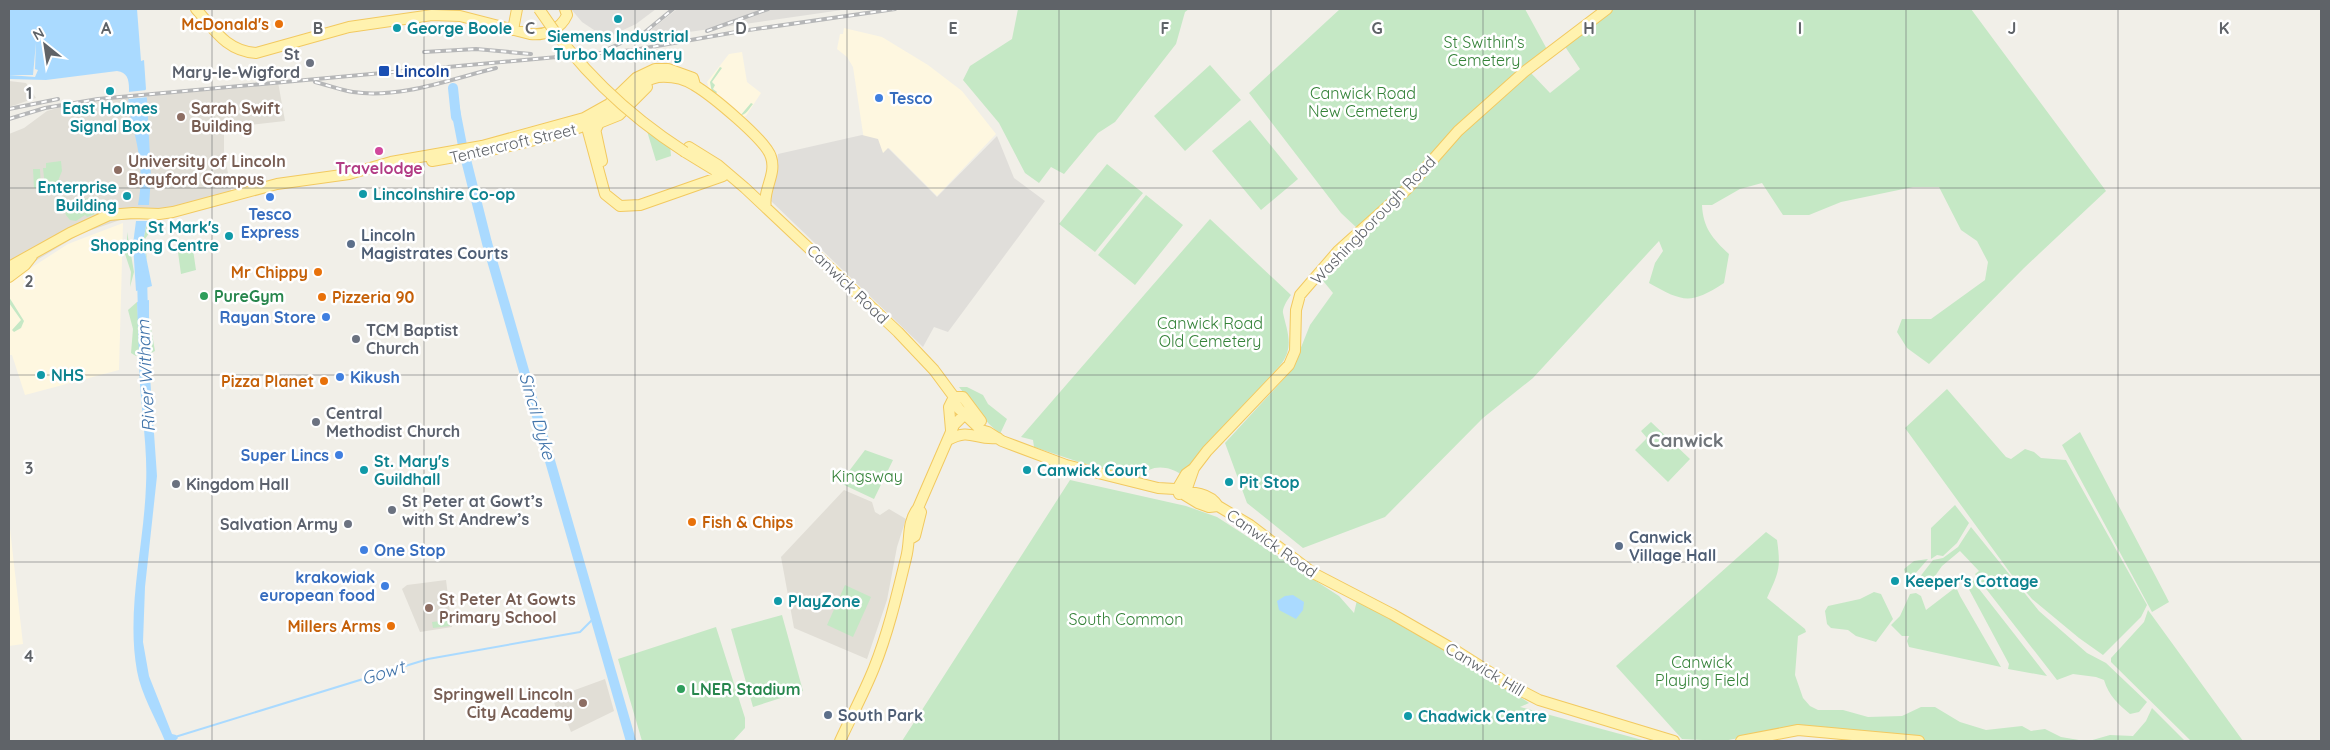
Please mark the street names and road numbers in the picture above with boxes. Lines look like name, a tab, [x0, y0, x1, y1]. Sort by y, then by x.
street label: Tentercroft Street	[448, 119, 578, 167]
street label: Washingborough Road	[1306, 151, 1440, 289]
street label: Canwick Road	[803, 240, 893, 328]
street label: Canwick Road	[1223, 504, 1321, 582]
street label: Canwick Hill	[1442, 638, 1528, 700]

